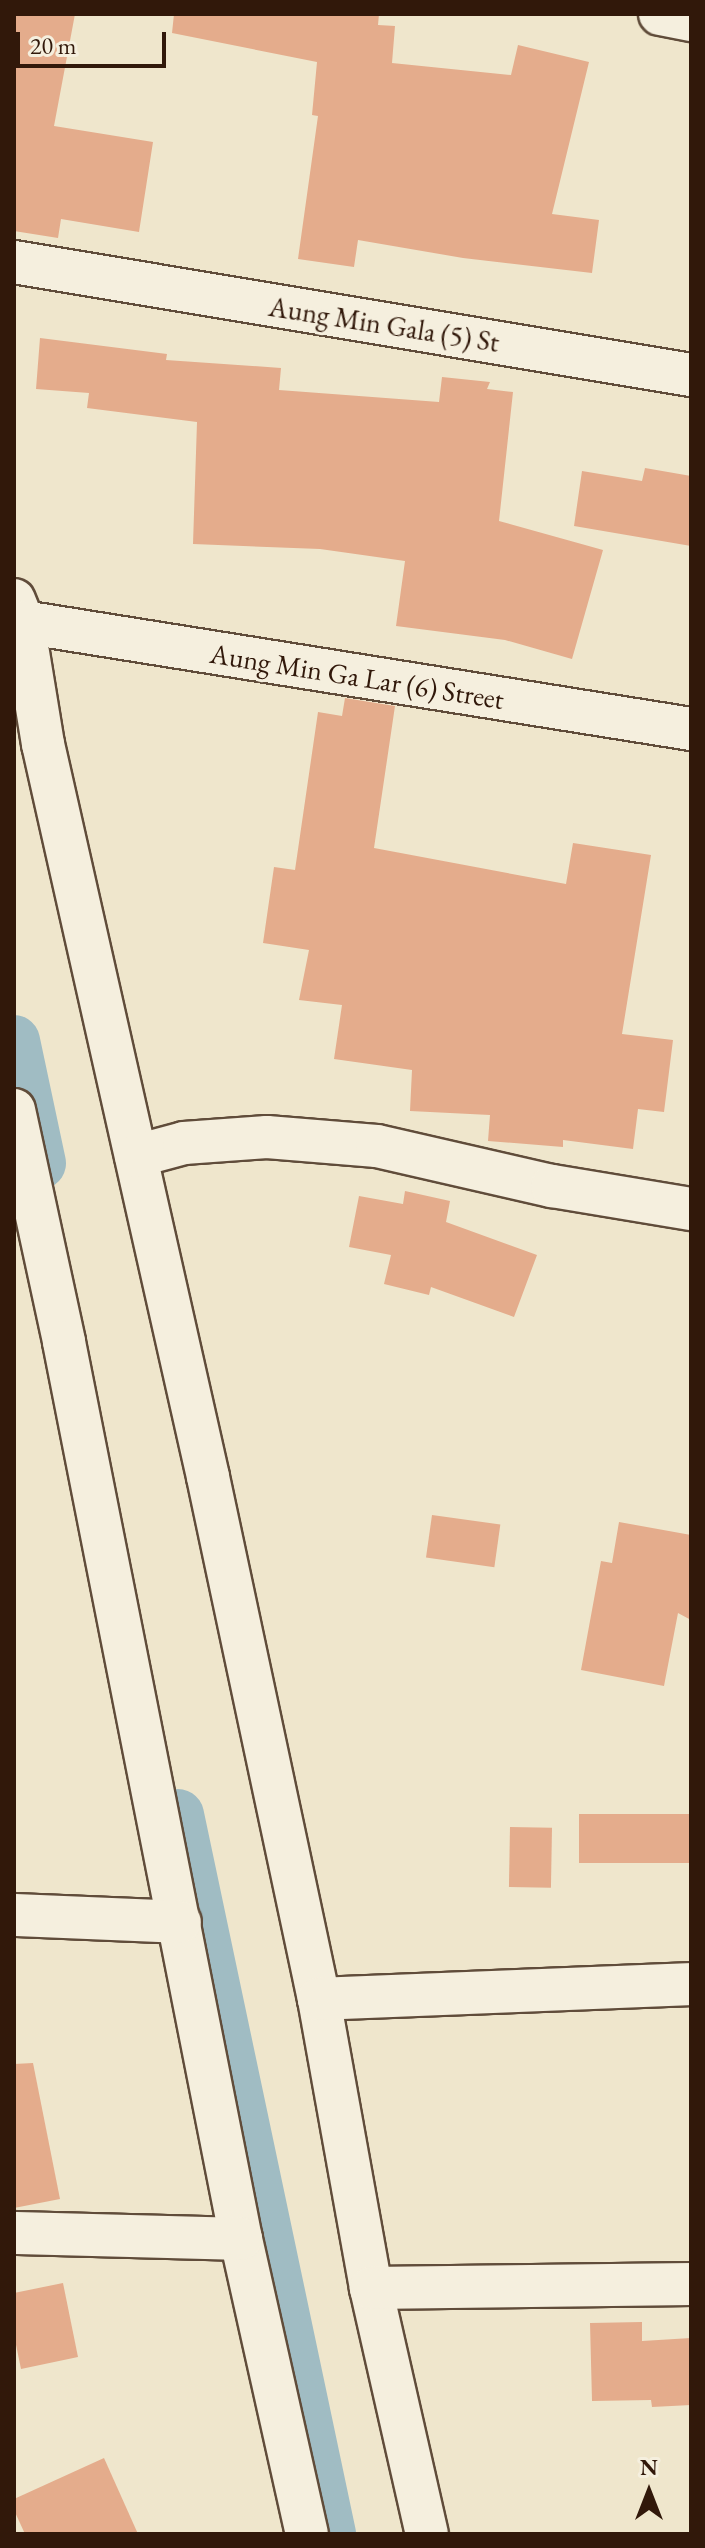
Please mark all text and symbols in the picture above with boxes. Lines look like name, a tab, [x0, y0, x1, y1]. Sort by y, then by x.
scale bar	[20, 16, 170, 66]
text: 20 m	[30, 30, 77, 61]
street label: Aung Min Gala (5) St	[266, 289, 502, 359]
street label: Aung Min Ga Lar (6) Street	[208, 636, 506, 716]
north arrow	[609, 2452, 689, 2532]
text: N	[640, 2453, 658, 2482]

